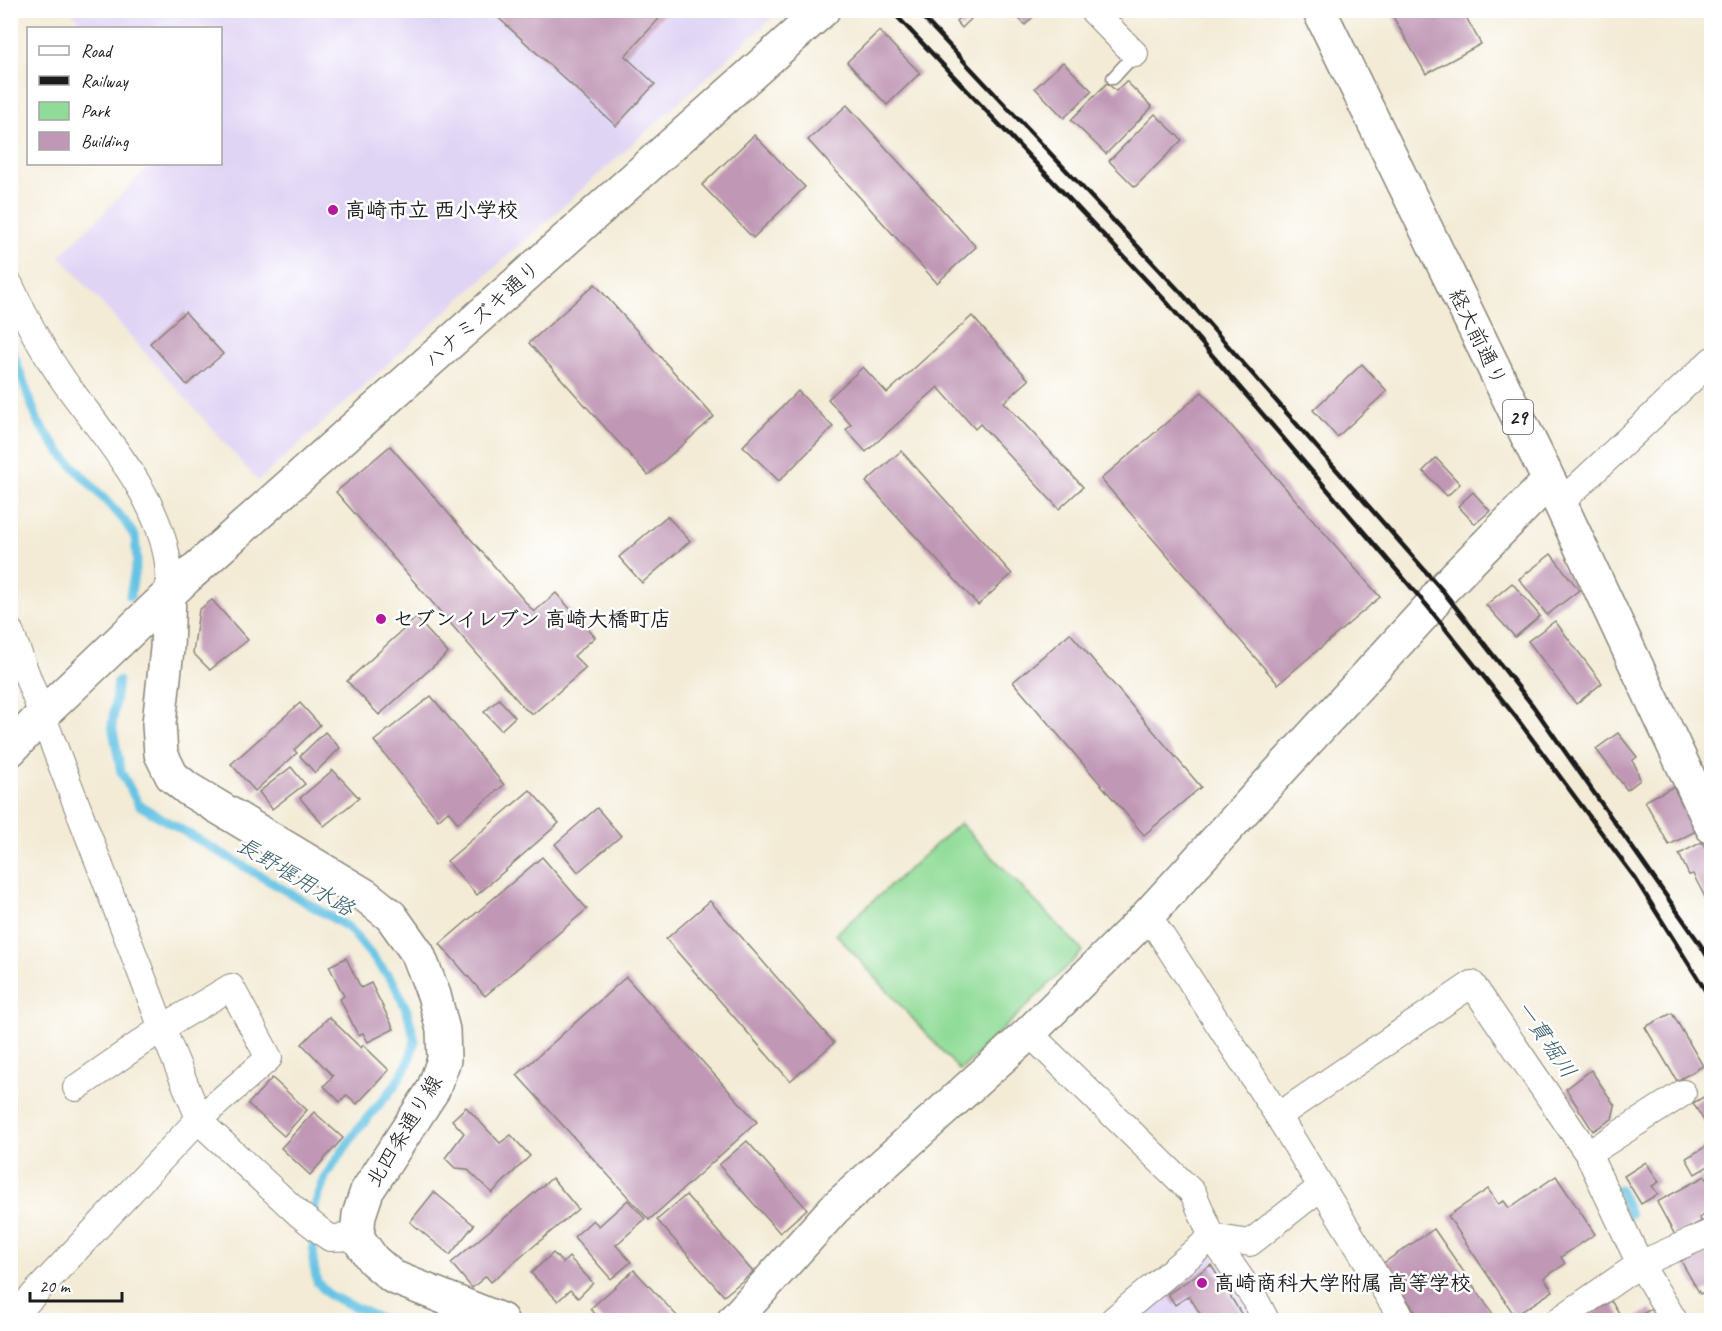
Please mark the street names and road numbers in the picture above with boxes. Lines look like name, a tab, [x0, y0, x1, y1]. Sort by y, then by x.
street label: ハナミズキ通り	[418, 255, 546, 373]
street label: 経大前通り	[1443, 284, 1513, 390]
road number: 29	[1503, 400, 1533, 434]
street label: 北四条通り線	[360, 1070, 448, 1192]

